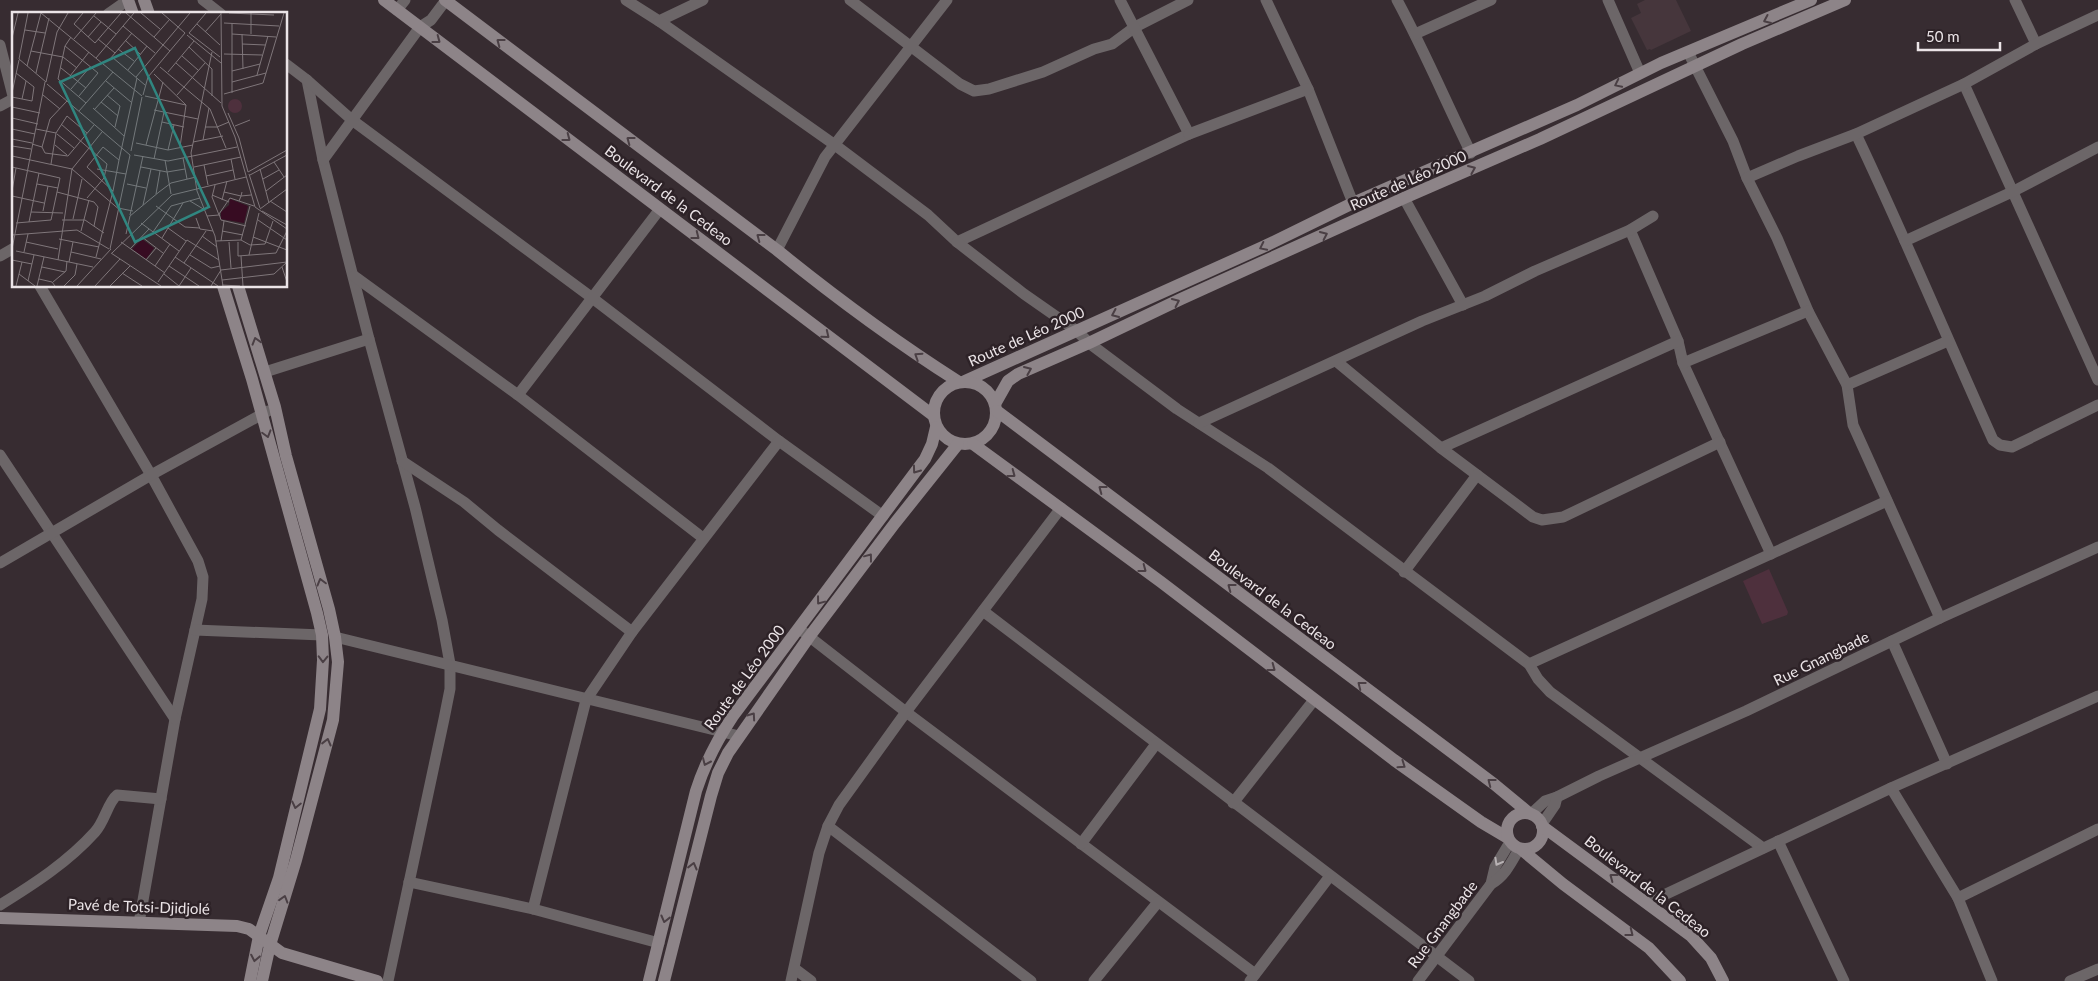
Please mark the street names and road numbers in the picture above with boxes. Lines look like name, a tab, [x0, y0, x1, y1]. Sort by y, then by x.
street label: Boulevard de la Cedeao	[602, 141, 736, 249]
street label: Route de Léo 2000	[1347, 146, 1469, 214]
street label: Route de Léo 2000	[965, 302, 1087, 370]
street label: Boulevard de la Cedeao	[1206, 545, 1340, 653]
street label: Route de Léo 2000	[700, 621, 788, 733]
street label: Rue Gnangbade	[1770, 627, 1872, 689]
street label: Boulevard de la Cedeao	[1581, 831, 1715, 941]
street label: Rue Gnangbade	[1403, 877, 1481, 971]
street label: Pavé de Totsi-Djidjolé	[68, 895, 210, 917]

